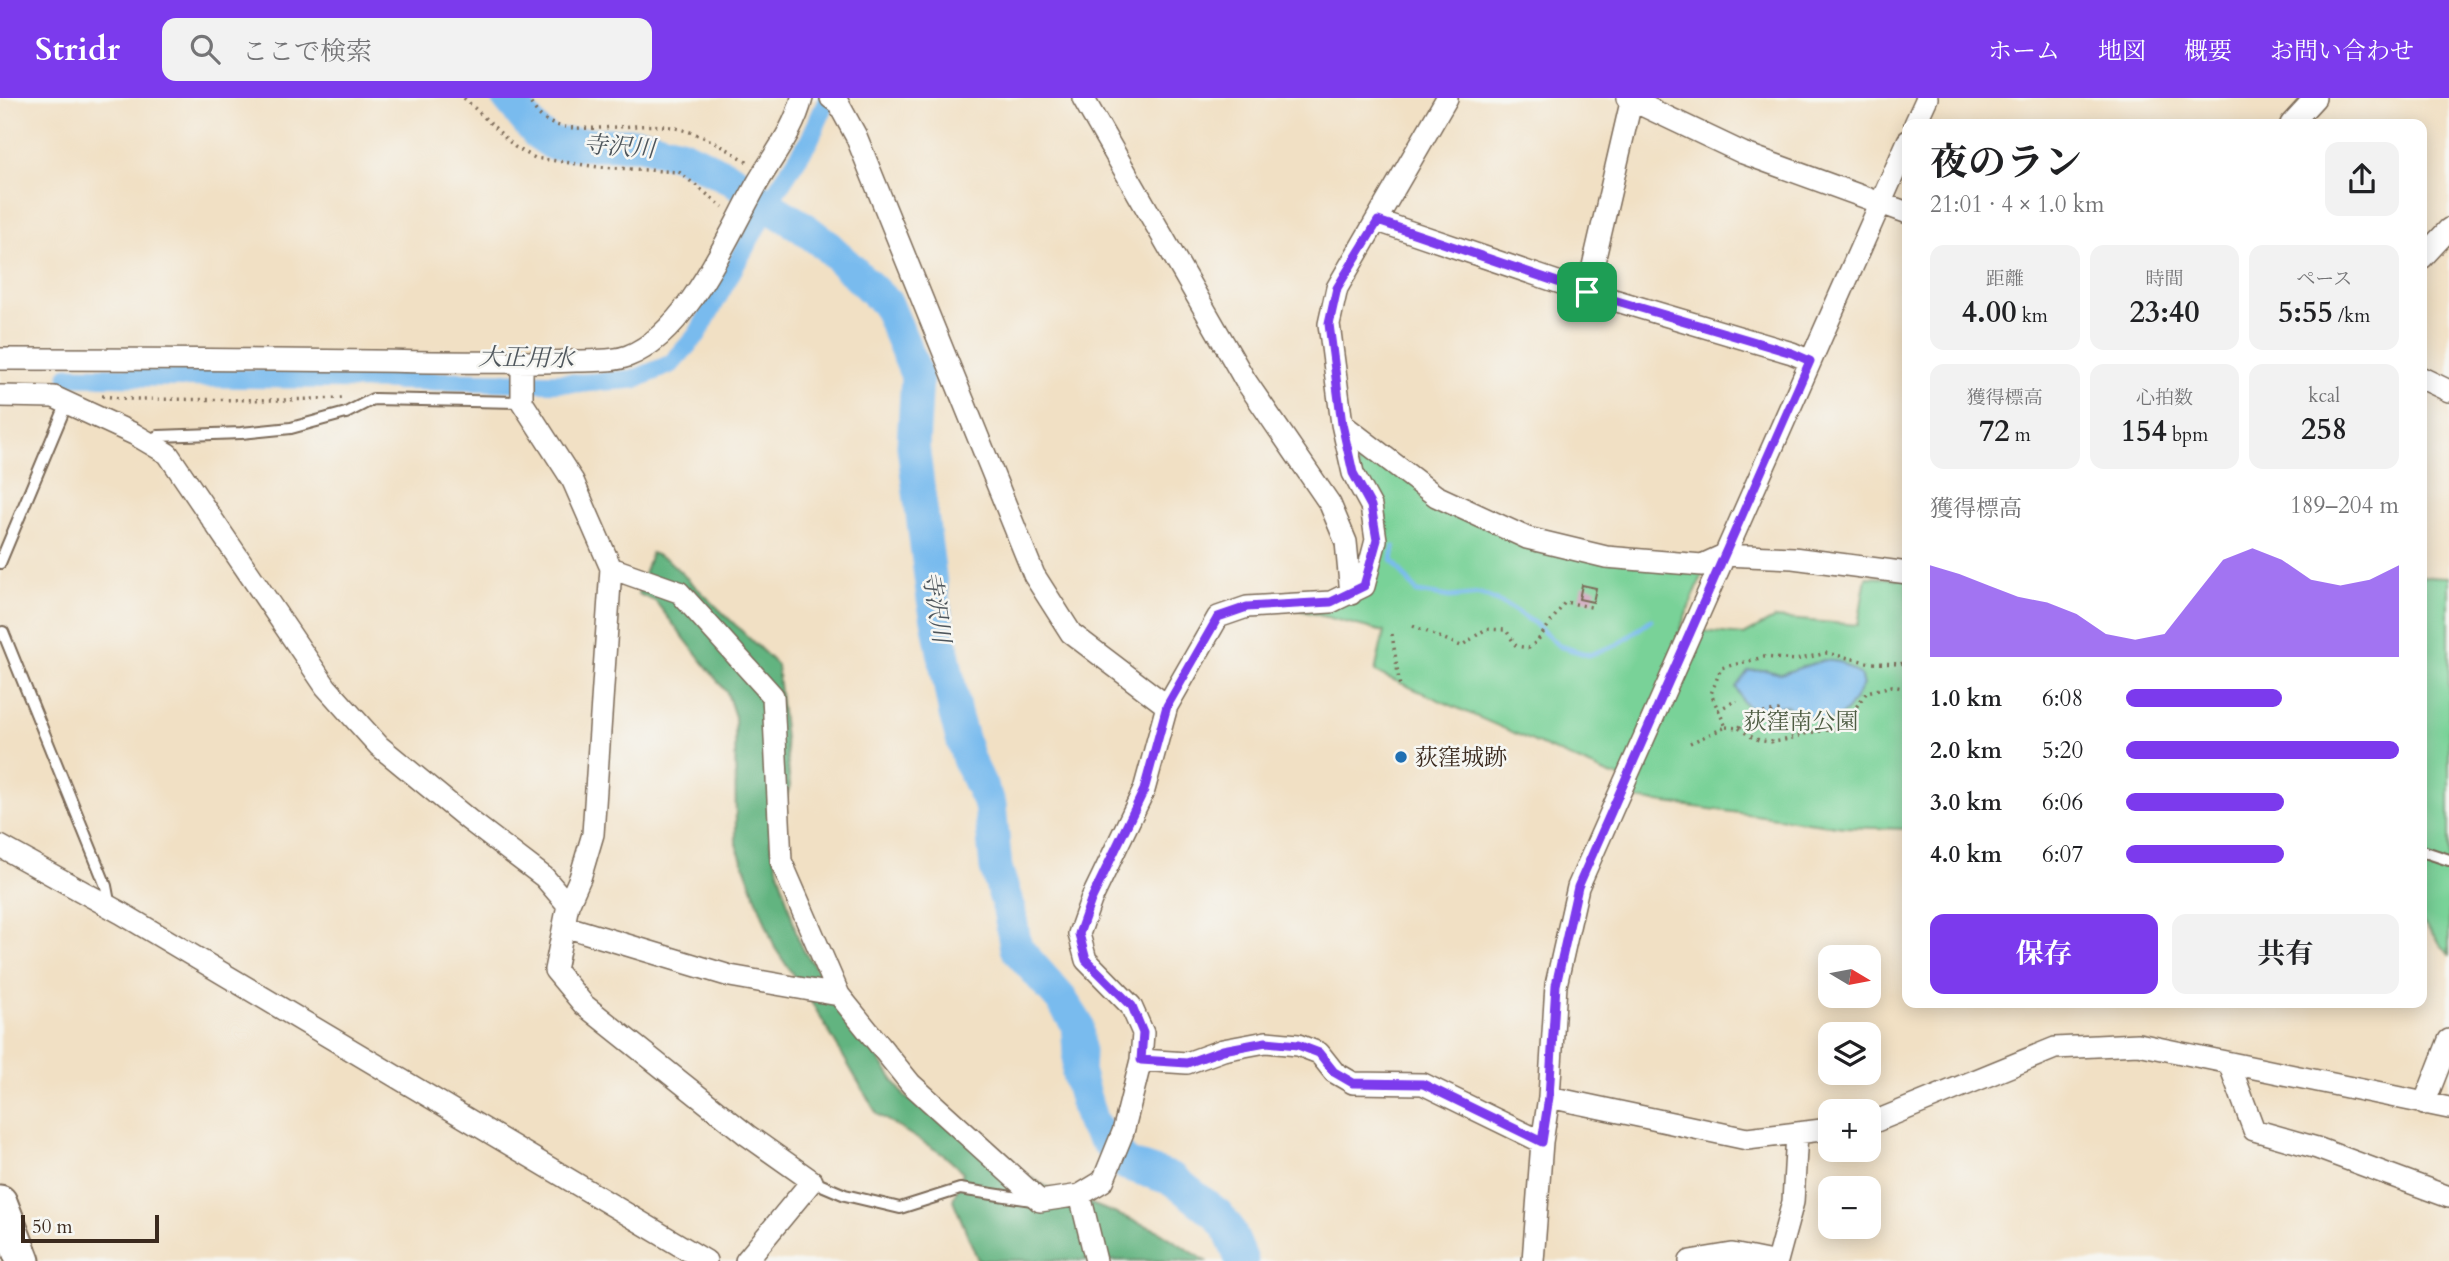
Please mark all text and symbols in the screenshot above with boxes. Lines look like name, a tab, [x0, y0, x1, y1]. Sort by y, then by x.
search box	[162, 18, 652, 81]
text: Stridr	[35, 27, 120, 72]
icon: search	[186, 30, 224, 68]
text: ここで検索	[242, 34, 372, 69]
text: ホーム	[1988, 35, 2060, 68]
text: 地図	[2098, 35, 2146, 68]
text: 概要	[2184, 35, 2232, 68]
text: お問い合わせ	[2270, 35, 2414, 68]
water label: 寺沢川	[582, 128, 659, 166]
text: 夜のラン	[1930, 137, 2082, 189]
button: share	[2325, 142, 2399, 216]
text: 21:01 · 4 × 1.0 km	[1930, 189, 2104, 220]
pin	[1557, 262, 1617, 322]
text: 距離	[1986, 266, 2024, 292]
text: 時間	[2145, 266, 2184, 292]
text: ペース	[2296, 266, 2352, 292]
icon: arrive	[1568, 273, 1606, 311]
text: 4.00	[1962, 292, 2017, 333]
text: 23:40	[2129, 292, 2200, 333]
text: 5:55	[2278, 292, 2333, 333]
text: km	[2017, 303, 2048, 329]
text: /km	[2333, 303, 2370, 329]
water label: 大正用水	[478, 341, 576, 375]
text: kcal	[2308, 383, 2340, 409]
text: 獲得標高	[1967, 385, 2043, 411]
text: 心拍数	[2136, 385, 2193, 411]
text: 258	[2301, 409, 2347, 450]
text: 72	[1979, 411, 2010, 452]
text: 154	[2121, 411, 2167, 452]
text: m	[2010, 422, 2031, 448]
text: bpm	[2167, 422, 2208, 448]
text: 189–204 m	[2290, 490, 2399, 521]
text: 獲得標高	[1930, 493, 2022, 524]
water label: 寺沢川	[914, 569, 958, 648]
text: 1.0 km	[1930, 683, 2002, 714]
text: 6:08	[2042, 683, 2083, 714]
park label: 荻窪南公園	[1744, 706, 1859, 737]
text: 2.0 km	[1930, 735, 2002, 766]
text: 5:20	[2042, 735, 2083, 766]
place label: 荻窪城跡	[1415, 742, 1507, 773]
marker: 荻窪城跡	[1393, 749, 1409, 765]
text: 3.0 km	[1930, 787, 2002, 818]
text: 6:06	[2042, 787, 2083, 818]
text: 4.0 km	[1930, 839, 2002, 870]
text: 6:07	[2042, 839, 2083, 870]
button: 保存	[1930, 914, 2158, 994]
button: 共有	[2172, 914, 2399, 994]
north arrow	[1818, 945, 1881, 1008]
map controls	[1818, 945, 1881, 1239]
button: layers	[1818, 1022, 1881, 1085]
button: +	[1818, 1099, 1881, 1162]
button: −	[1818, 1176, 1881, 1239]
scale bar	[21, 1212, 159, 1244]
text: 50 m	[32, 1214, 73, 1240]

